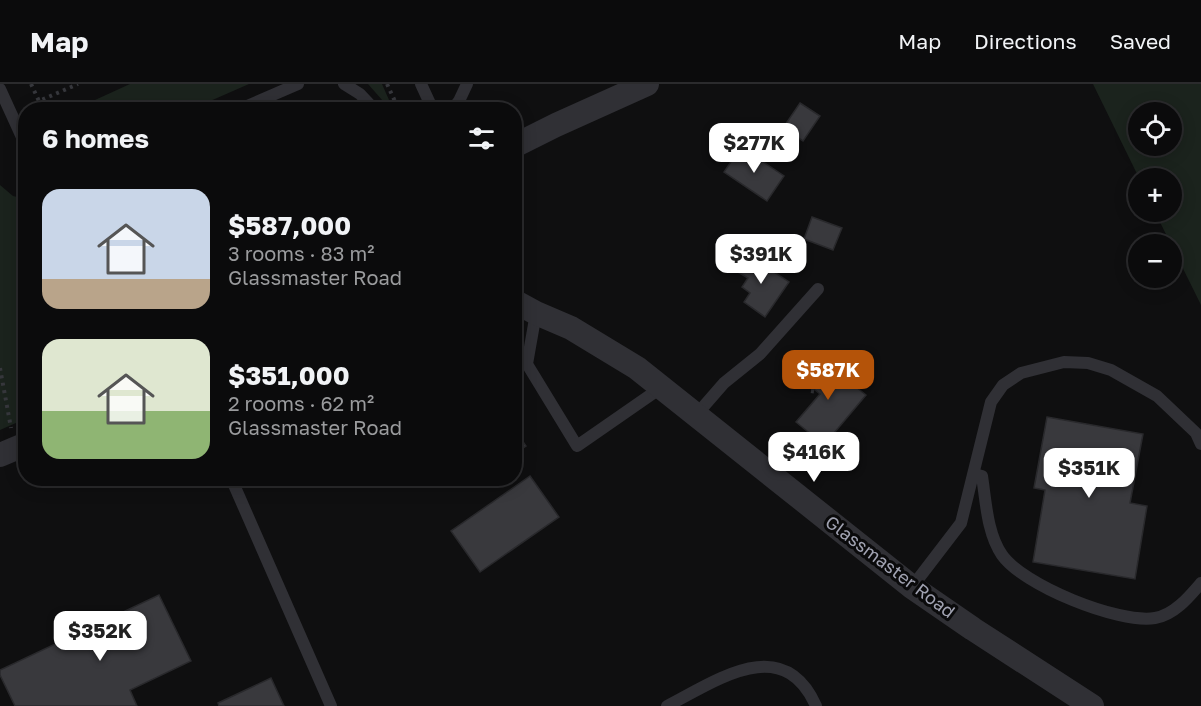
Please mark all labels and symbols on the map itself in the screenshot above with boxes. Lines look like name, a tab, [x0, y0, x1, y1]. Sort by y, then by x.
pin: $277K	[712, 123, 796, 174]
pin: $391K	[719, 234, 803, 285]
pin: $587K	[786, 350, 870, 401]
pin: $416K	[772, 432, 856, 483]
pin: $351K	[1047, 448, 1131, 499]
street label: Glassmaster Road	[821, 510, 960, 622]
pin: $352K	[58, 611, 142, 662]

